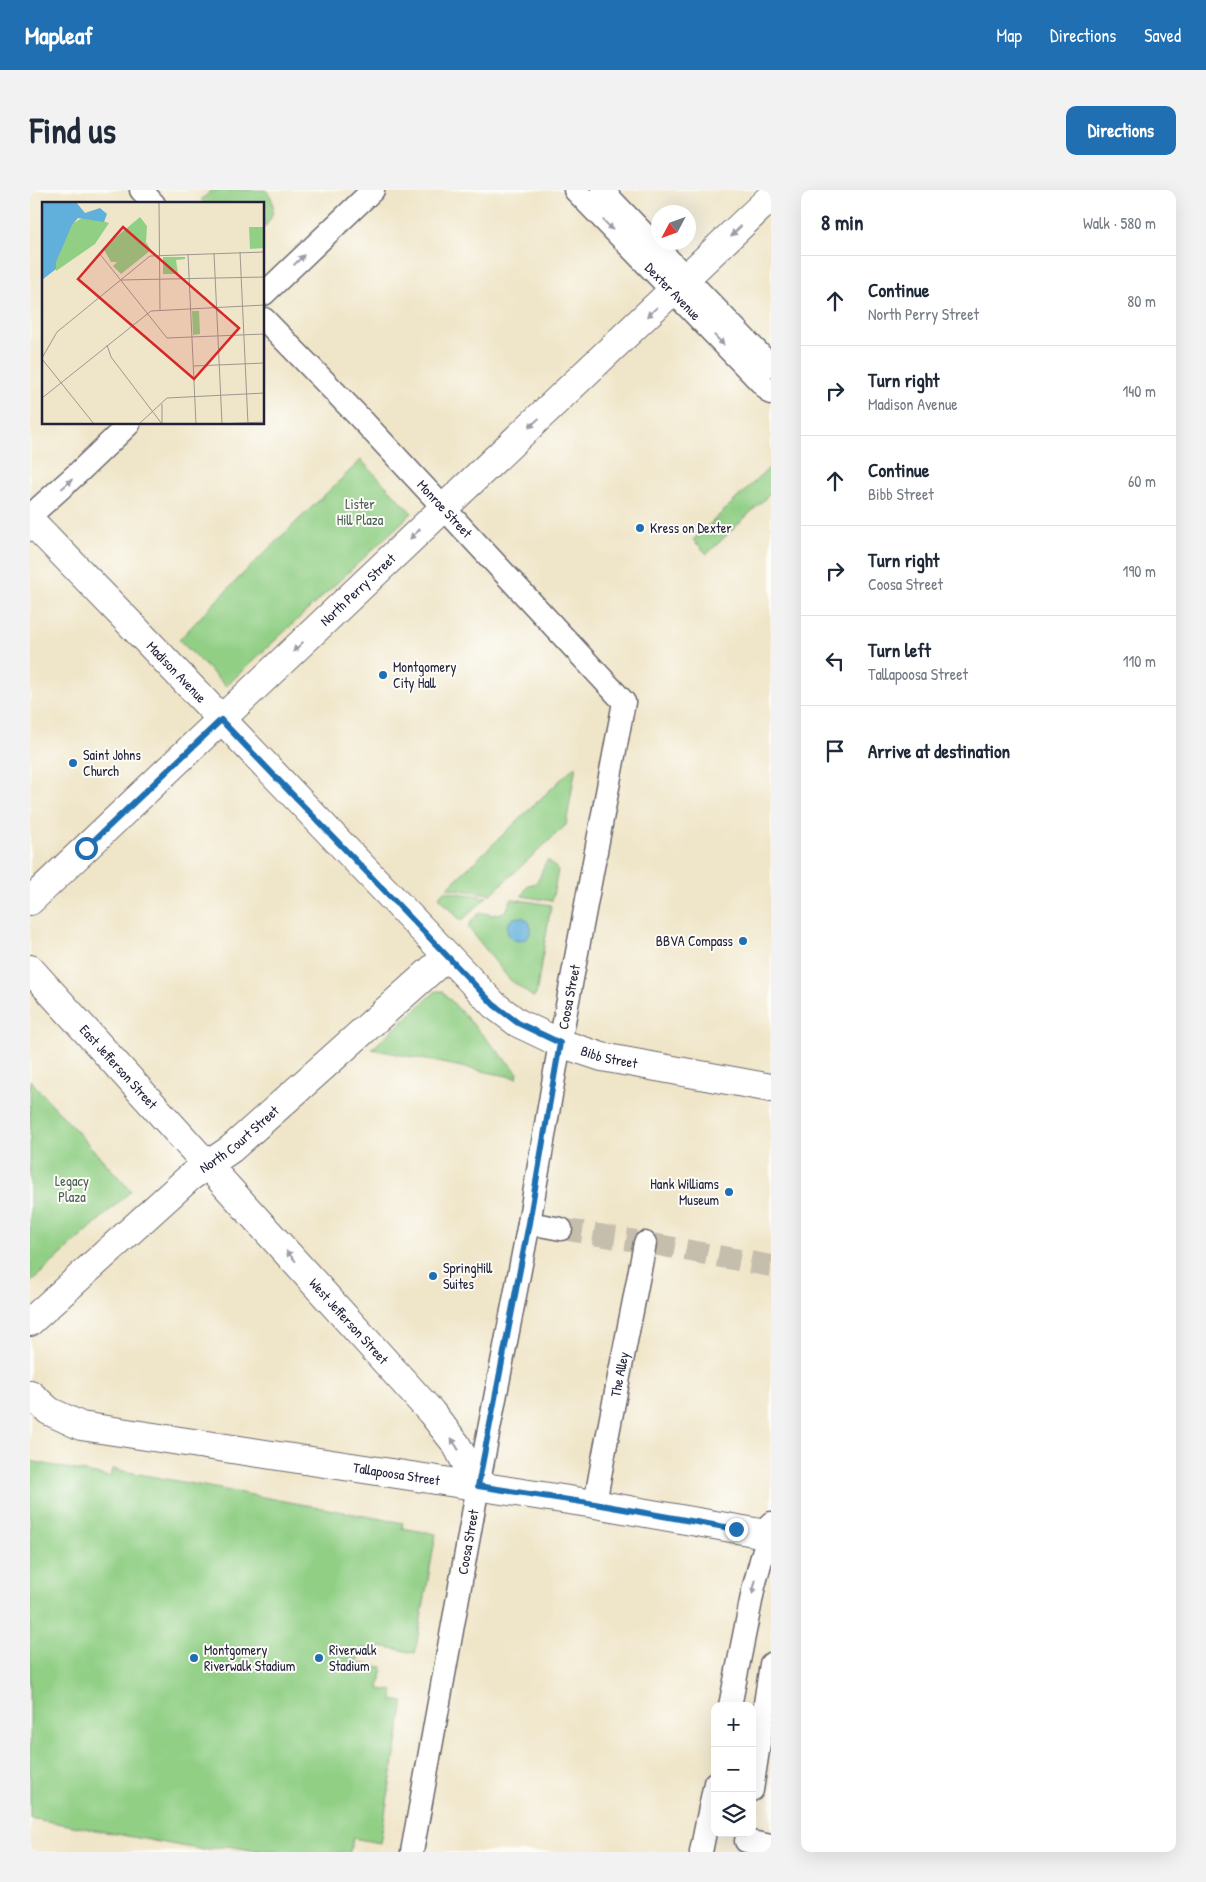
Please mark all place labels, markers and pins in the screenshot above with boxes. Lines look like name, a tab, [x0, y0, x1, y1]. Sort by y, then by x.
place label: Kress on Dexter	[650, 518, 732, 537]
marker: Kress on Dexter	[634, 522, 646, 534]
place label: Montgomery City Hall	[393, 657, 456, 693]
marker: Montgomery City Hall	[377, 669, 389, 681]
place label: Saint Johns Church	[83, 745, 141, 780]
marker: Saint Johns Church	[67, 757, 79, 769]
place label: BBVA Compass	[656, 931, 733, 951]
marker: BBVA Compass	[737, 935, 749, 947]
place label: Hank Williams Museum	[650, 1174, 719, 1209]
marker: Hank Williams Museum	[723, 1186, 735, 1198]
place label: SpringHill Suites	[443, 1258, 493, 1293]
marker: SpringHill Suites	[427, 1270, 439, 1282]
place label: Montgomery Riverwalk Stadium	[204, 1640, 295, 1675]
place label: Riverwalk Stadium	[329, 1640, 377, 1675]
marker: Montgomery Riverwalk Stadium	[188, 1652, 200, 1664]
marker: Riverwalk Stadium	[313, 1652, 325, 1664]

